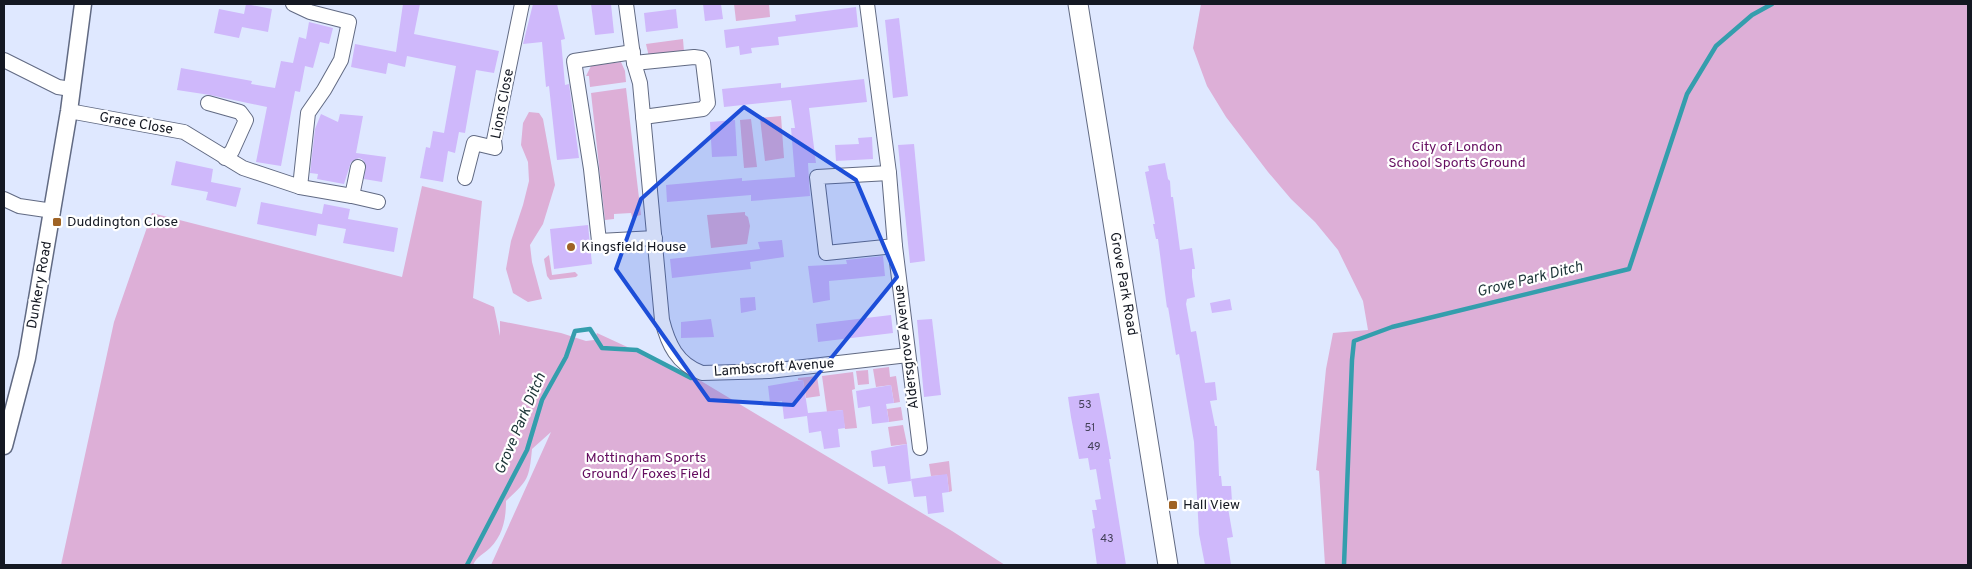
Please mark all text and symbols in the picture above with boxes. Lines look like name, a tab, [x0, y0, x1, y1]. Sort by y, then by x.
street label: Lions Close	[488, 67, 518, 141]
street label: Grace Close	[98, 109, 174, 139]
park label: City of London School Sports Ground	[1388, 139, 1526, 172]
place label: Duddington Close	[67, 214, 178, 231]
marker: Duddington Close	[51, 216, 63, 228]
street label: Grove Park Road	[1106, 231, 1140, 337]
place label: Kingsfield House	[581, 239, 686, 256]
street label: Dunkery Road	[24, 240, 56, 330]
marker: Kingsfield House	[565, 241, 577, 253]
water label: Grove Park Ditch	[1475, 258, 1585, 302]
street label: Aldersgrove Avenue	[891, 284, 923, 410]
street label: Lambscroft Avenue	[713, 355, 835, 381]
water label: Grove Park Ditch	[491, 370, 551, 478]
house number: 53	[1078, 398, 1092, 412]
house number: 51	[1085, 421, 1095, 435]
house number: 49	[1087, 440, 1101, 454]
park label: Mottingham Sports Ground / Foxes Field	[582, 450, 710, 483]
place label: Hall View	[1183, 497, 1240, 514]
marker: Hall View	[1167, 499, 1179, 511]
house number: 43	[1100, 532, 1114, 546]

